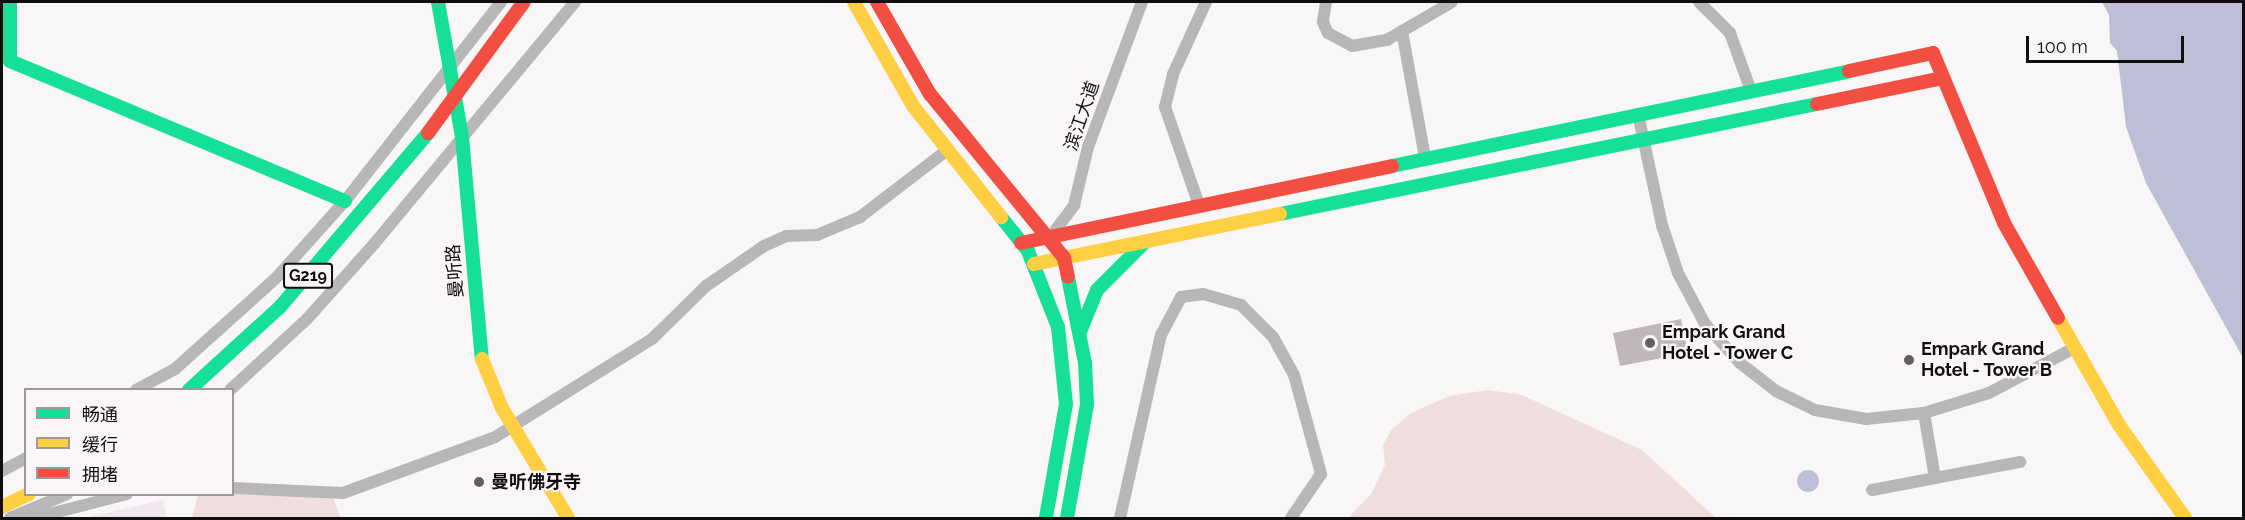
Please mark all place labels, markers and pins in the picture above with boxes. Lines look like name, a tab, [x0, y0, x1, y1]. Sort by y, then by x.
place label: Empark Grand Hotel - Tower C	[1662, 322, 1795, 364]
marker: Empark Grand Hotel - Tower C	[1643, 336, 1657, 350]
place label: Empark Grand Hotel - Tower B	[1921, 339, 2053, 382]
marker: Empark Grand Hotel - Tower B	[1902, 353, 1916, 367]
place label: 曼听佛牙寺	[491, 471, 581, 493]
marker: 曼听佛牙寺	[472, 475, 486, 489]

